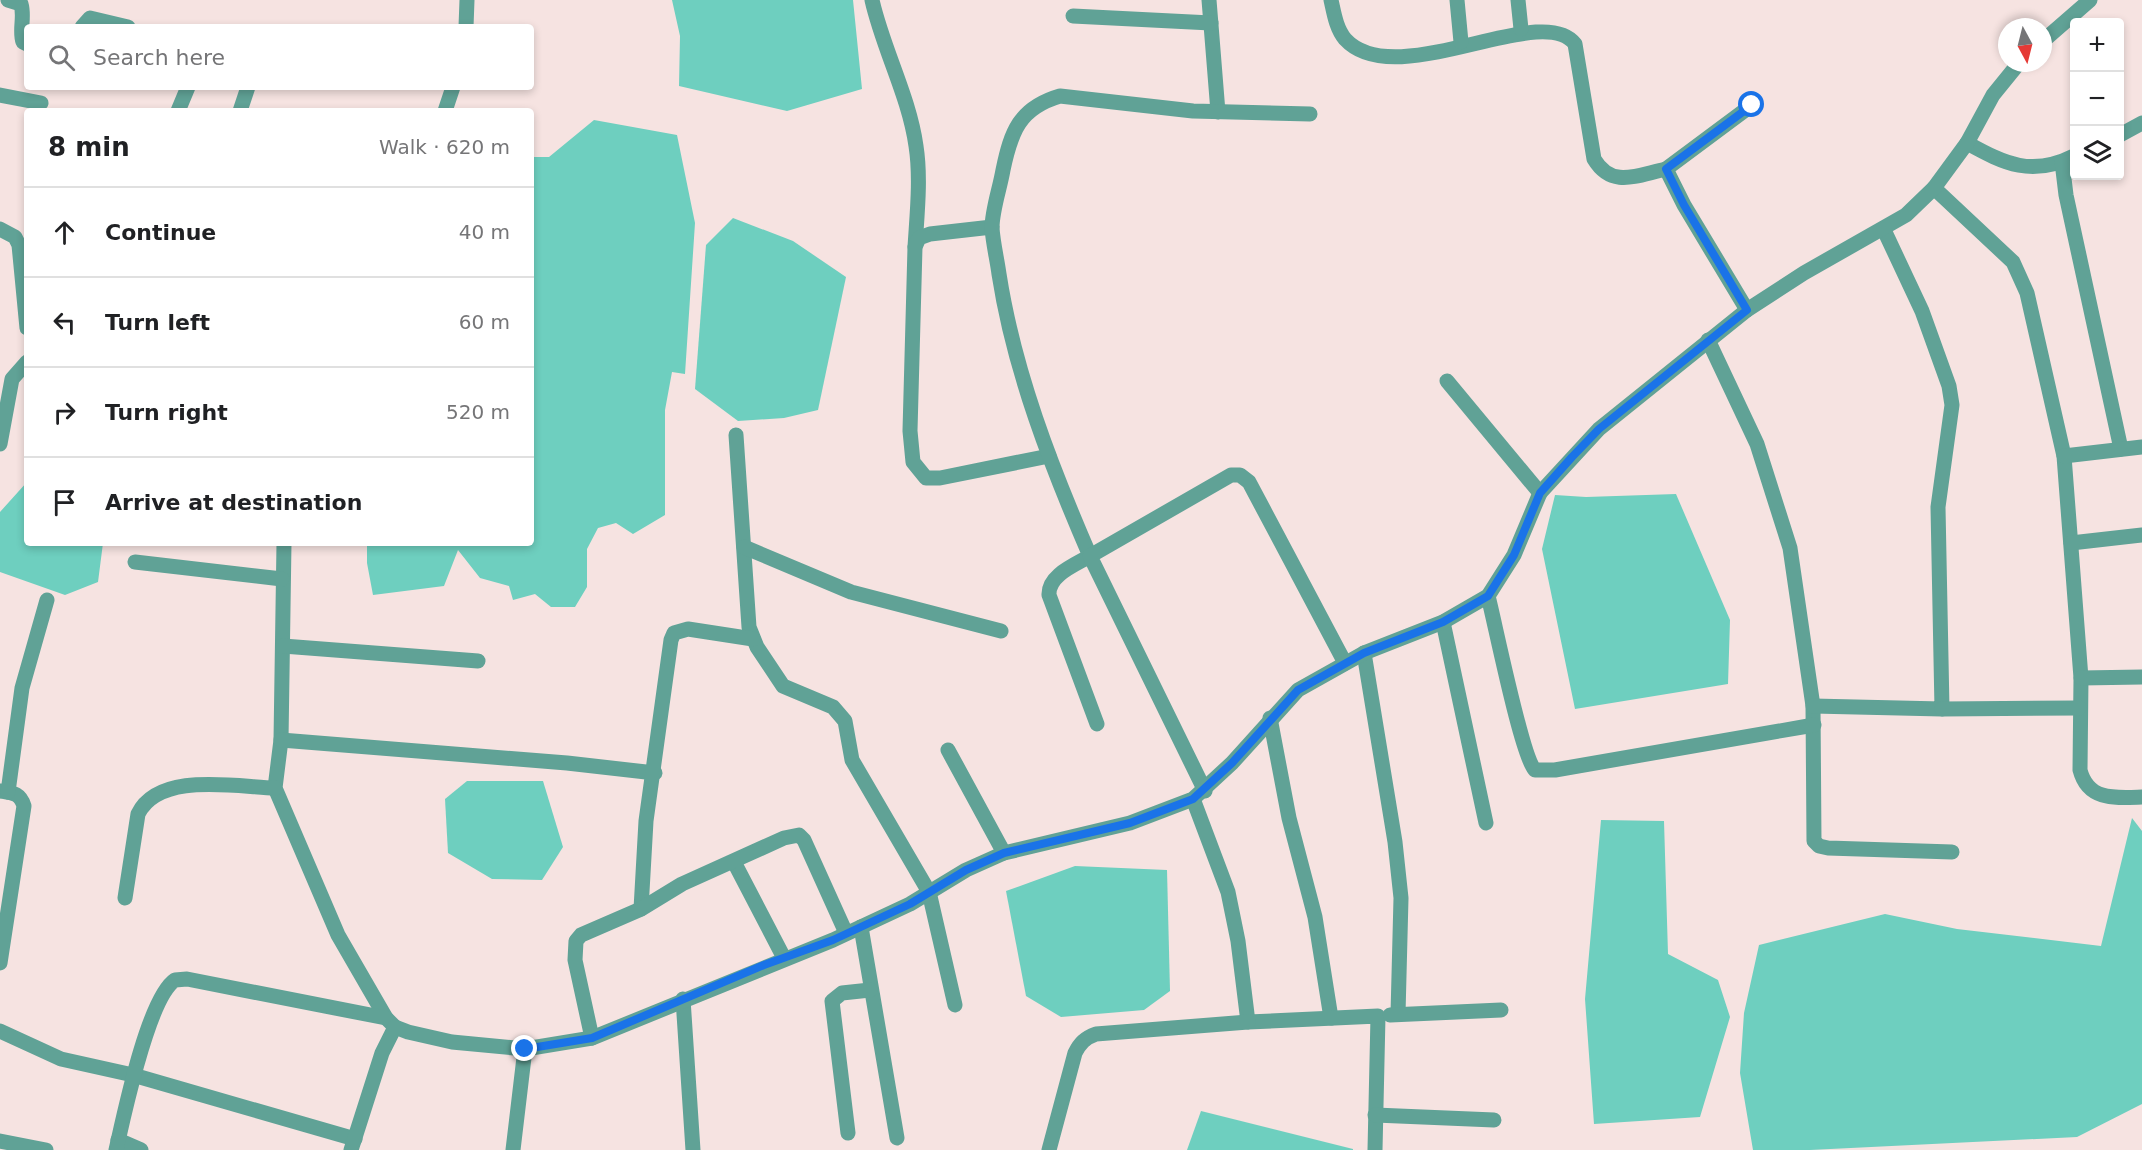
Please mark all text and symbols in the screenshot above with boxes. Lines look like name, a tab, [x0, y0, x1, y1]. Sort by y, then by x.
north arrow	[1998, 18, 2052, 72]
map controls	[2070, 18, 2124, 180]
button: +	[2070, 18, 2124, 72]
search box	[24, 24, 534, 90]
icon: search	[45, 41, 78, 74]
text: Search here	[93, 45, 225, 70]
button: −	[2070, 72, 2124, 126]
route start	[1738, 91, 1764, 117]
button: layers	[2070, 126, 2124, 180]
text: 8 min	[48, 132, 130, 162]
text: Walk · 620 m	[379, 135, 510, 159]
icon: ahead	[48, 216, 81, 249]
text: Continue	[105, 220, 216, 245]
text: 40 m	[459, 220, 510, 244]
icon: left	[48, 306, 81, 339]
text: Turn left	[105, 310, 210, 335]
text: 60 m	[459, 310, 510, 334]
icon: right	[48, 396, 81, 429]
text: Turn right	[105, 400, 228, 425]
text: 520 m	[446, 400, 510, 424]
icon: arrive	[48, 486, 81, 519]
text: Arrive at destination	[105, 490, 362, 515]
route end	[511, 1035, 537, 1061]

